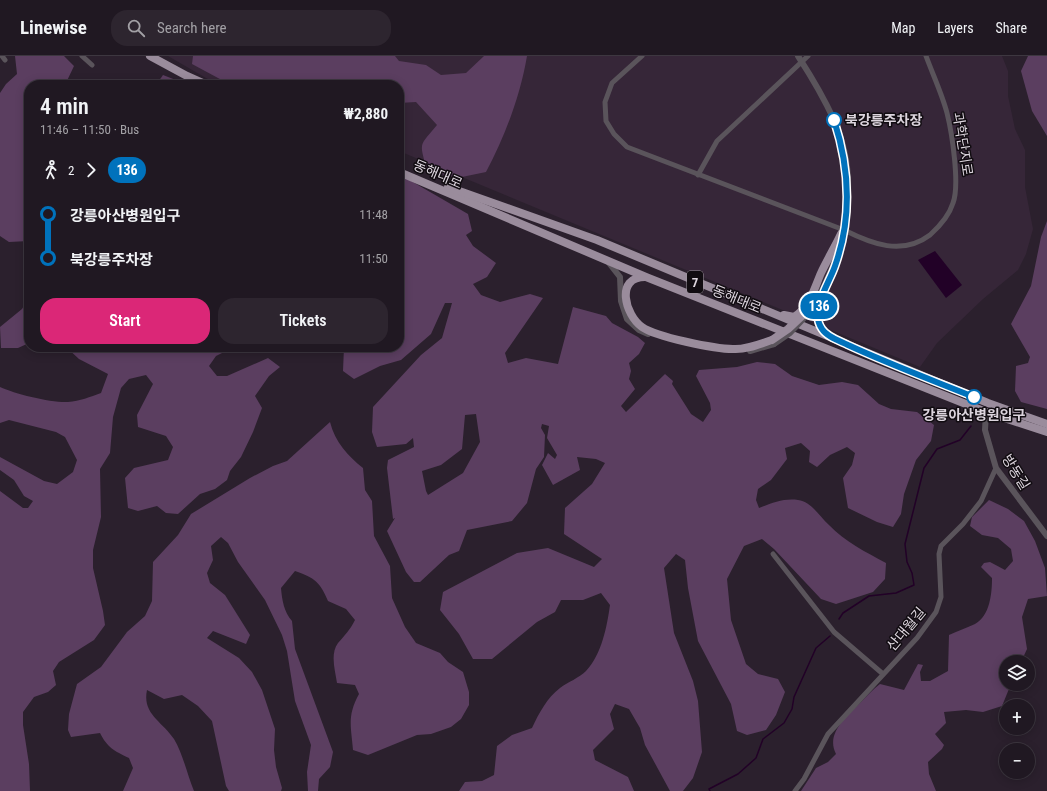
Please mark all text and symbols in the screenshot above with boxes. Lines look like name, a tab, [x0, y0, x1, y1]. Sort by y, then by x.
search box	[111, 10, 391, 46]
text: Linewise	[20, 16, 87, 39]
icon: search	[125, 17, 147, 39]
text: Search here	[157, 19, 227, 37]
text: Map	[891, 20, 915, 36]
text: Layers	[937, 20, 974, 36]
text: Share	[996, 20, 1027, 36]
text: 4 min	[40, 94, 89, 119]
text: ₩2,880	[343, 105, 388, 123]
street label: 과학단지로	[950, 111, 976, 177]
marker: 북강릉주차장	[826, 112, 842, 128]
place label: 북강릉주차장	[845, 112, 922, 128]
text: 11:46 – 11:50 · Bus	[40, 122, 139, 137]
street label: 동해대로	[411, 157, 465, 191]
icon: walk	[40, 159, 62, 181]
icon: forward	[80, 159, 102, 181]
text: 136	[116, 162, 138, 178]
text: 2	[68, 163, 74, 178]
text: 강릉아산병원입구	[70, 207, 180, 225]
text: 11:48	[359, 207, 388, 222]
text: 북강릉주차장	[70, 251, 153, 269]
text: 11:50	[359, 251, 388, 266]
road number: 7	[687, 271, 703, 293]
street label: 동해대로	[710, 282, 764, 316]
line badge: 136	[796, 293, 842, 319]
button: Start	[40, 298, 210, 344]
button: Tickets	[218, 298, 388, 344]
text: 136	[808, 298, 830, 314]
marker: 강릉아산병원입구	[966, 389, 982, 405]
place label: 강릉아산병원입구	[922, 407, 1026, 423]
street label: 방동길	[999, 451, 1033, 493]
street label: 산대월길	[883, 604, 929, 654]
map controls	[999, 655, 1035, 779]
button: layers	[999, 655, 1035, 691]
button: +	[999, 699, 1035, 735]
button: −	[999, 743, 1035, 779]

